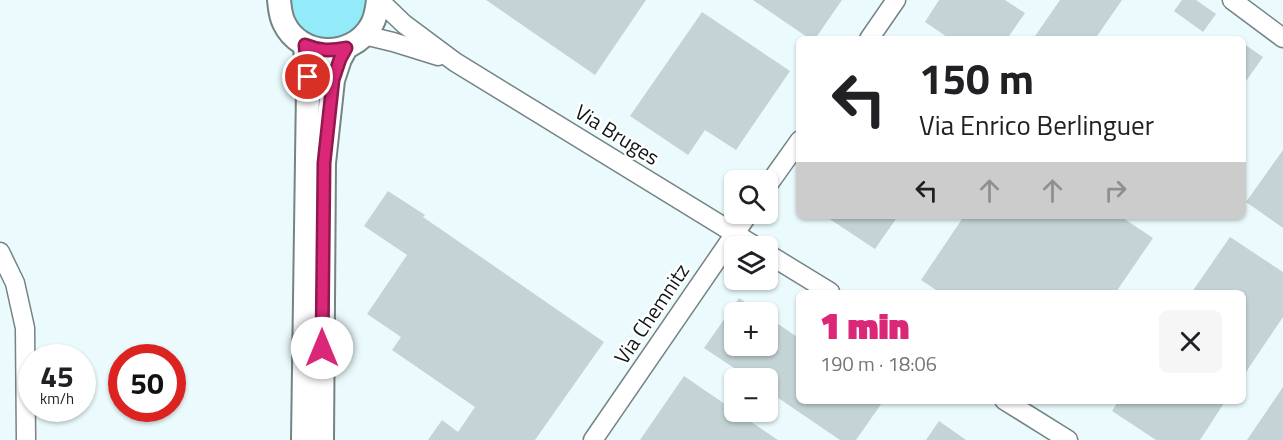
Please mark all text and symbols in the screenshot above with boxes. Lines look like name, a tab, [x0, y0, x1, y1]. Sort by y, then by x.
text: 150 m	[919, 46, 1034, 110]
pin	[282, 51, 333, 102]
icon: arrive	[291, 60, 324, 93]
icon: left	[820, 60, 898, 138]
street label: Via Bruges	[569, 96, 666, 173]
text: Via Enrico Berlinguer	[919, 104, 1154, 145]
map controls	[724, 170, 778, 422]
button: search	[724, 170, 778, 224]
icon: left	[910, 174, 943, 207]
icon: ahead	[973, 174, 1006, 207]
icon: ahead	[1036, 174, 1069, 207]
icon: right	[1099, 174, 1132, 207]
button: layers	[724, 236, 778, 290]
street label: Via Chemnitz	[606, 257, 697, 370]
text: 1 min	[820, 298, 909, 353]
button: +	[724, 302, 778, 356]
button: close	[1159, 310, 1222, 373]
position arrow	[290, 316, 354, 380]
speed limit sign: 50	[108, 344, 186, 422]
text: 190 m · 18:06	[820, 348, 937, 379]
text: 45	[40, 353, 74, 399]
button: −	[724, 368, 778, 422]
text: km/h	[40, 387, 74, 410]

